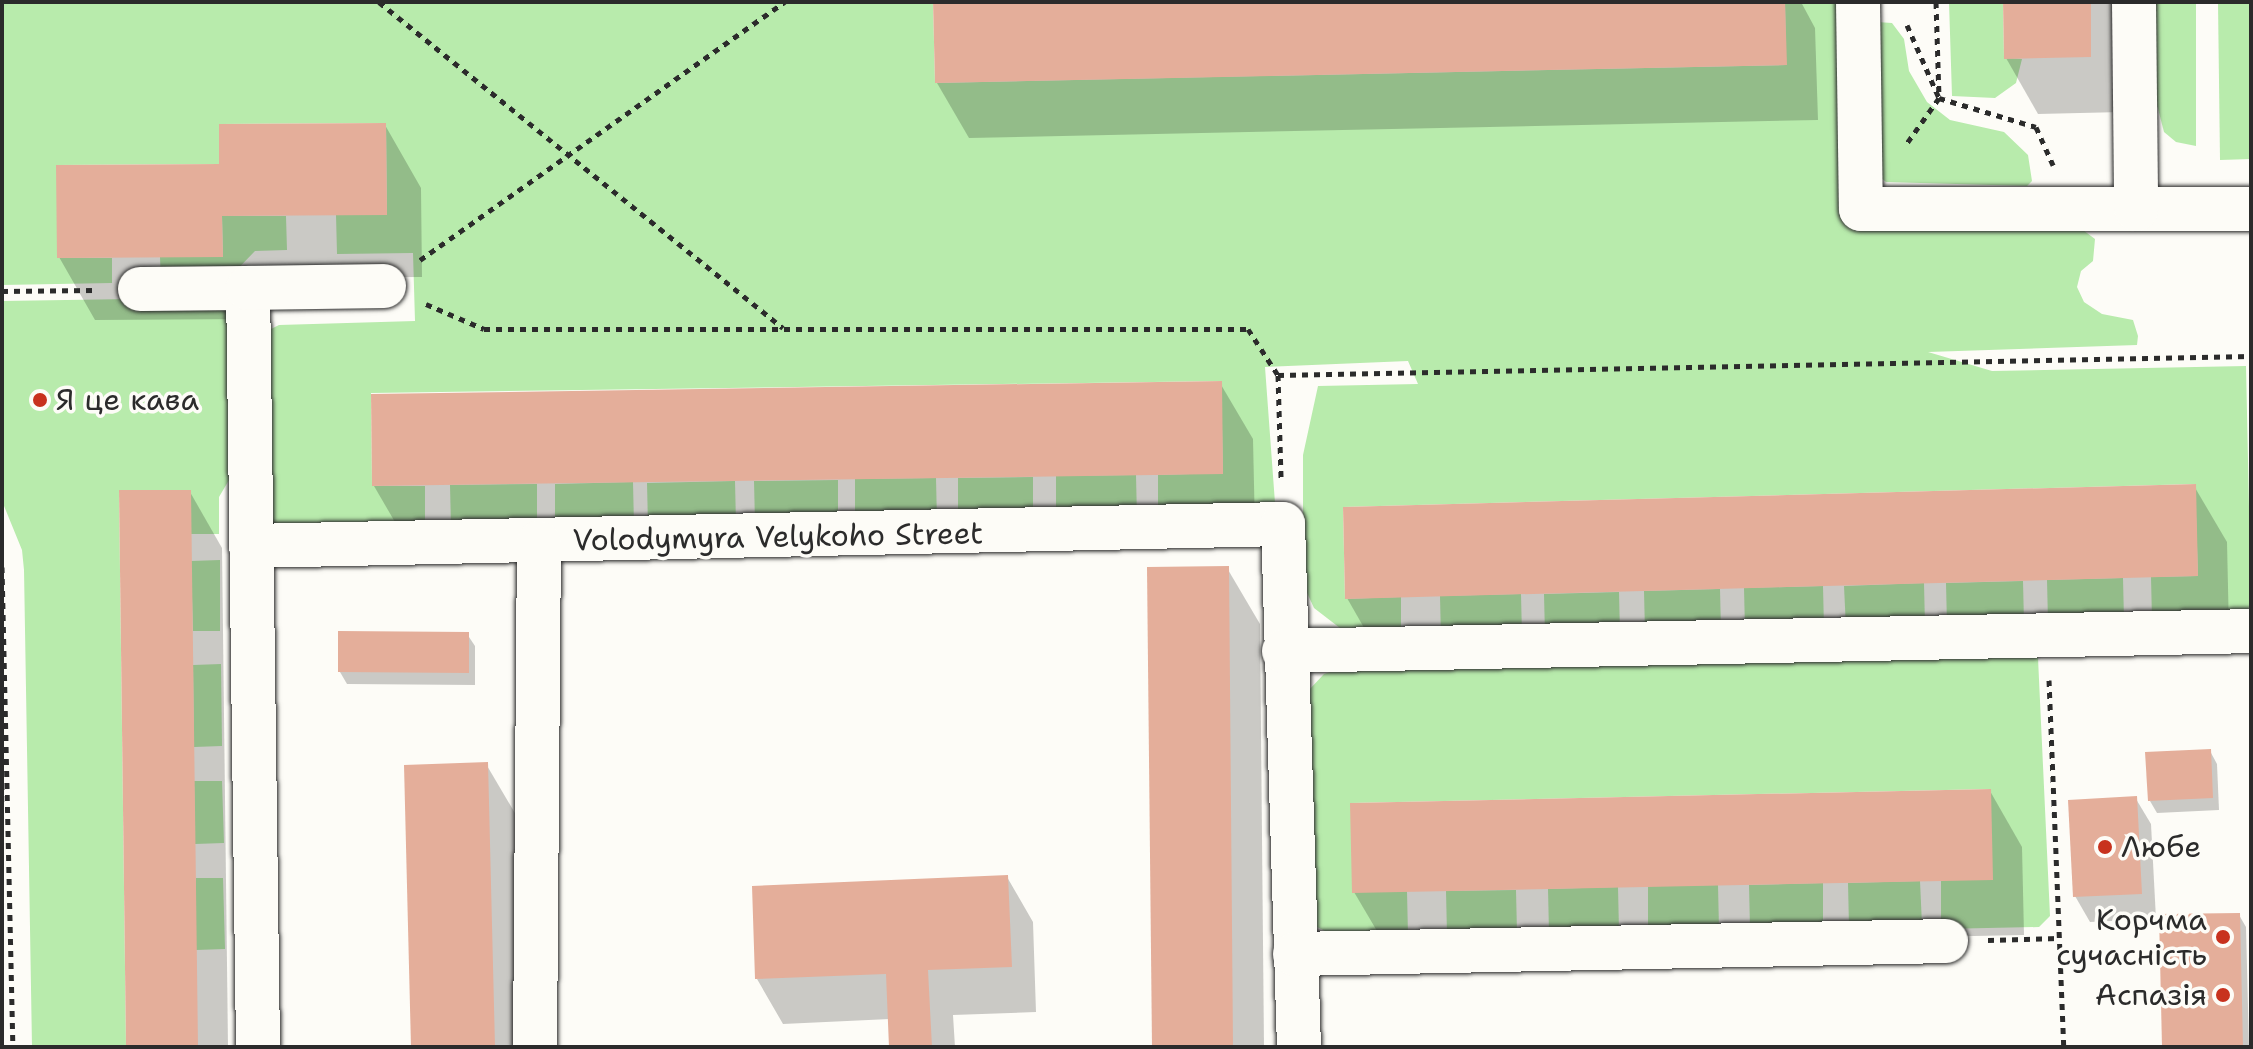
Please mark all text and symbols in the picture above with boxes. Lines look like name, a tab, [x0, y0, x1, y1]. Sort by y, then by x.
place label: Я це кава	[56, 382, 199, 418]
marker: Я це кава	[31, 391, 49, 409]
street label: Volodymyra Velykoho Street	[572, 515, 984, 559]
place label: Любе	[2121, 829, 2201, 865]
marker: Любе	[2096, 838, 2114, 856]
place label: Корчма сучасність	[2056, 902, 2207, 972]
marker: Корчма сучасність	[2214, 928, 2232, 946]
place label: Аспазія	[2095, 977, 2207, 1013]
marker: Аспазія	[2214, 986, 2232, 1004]

